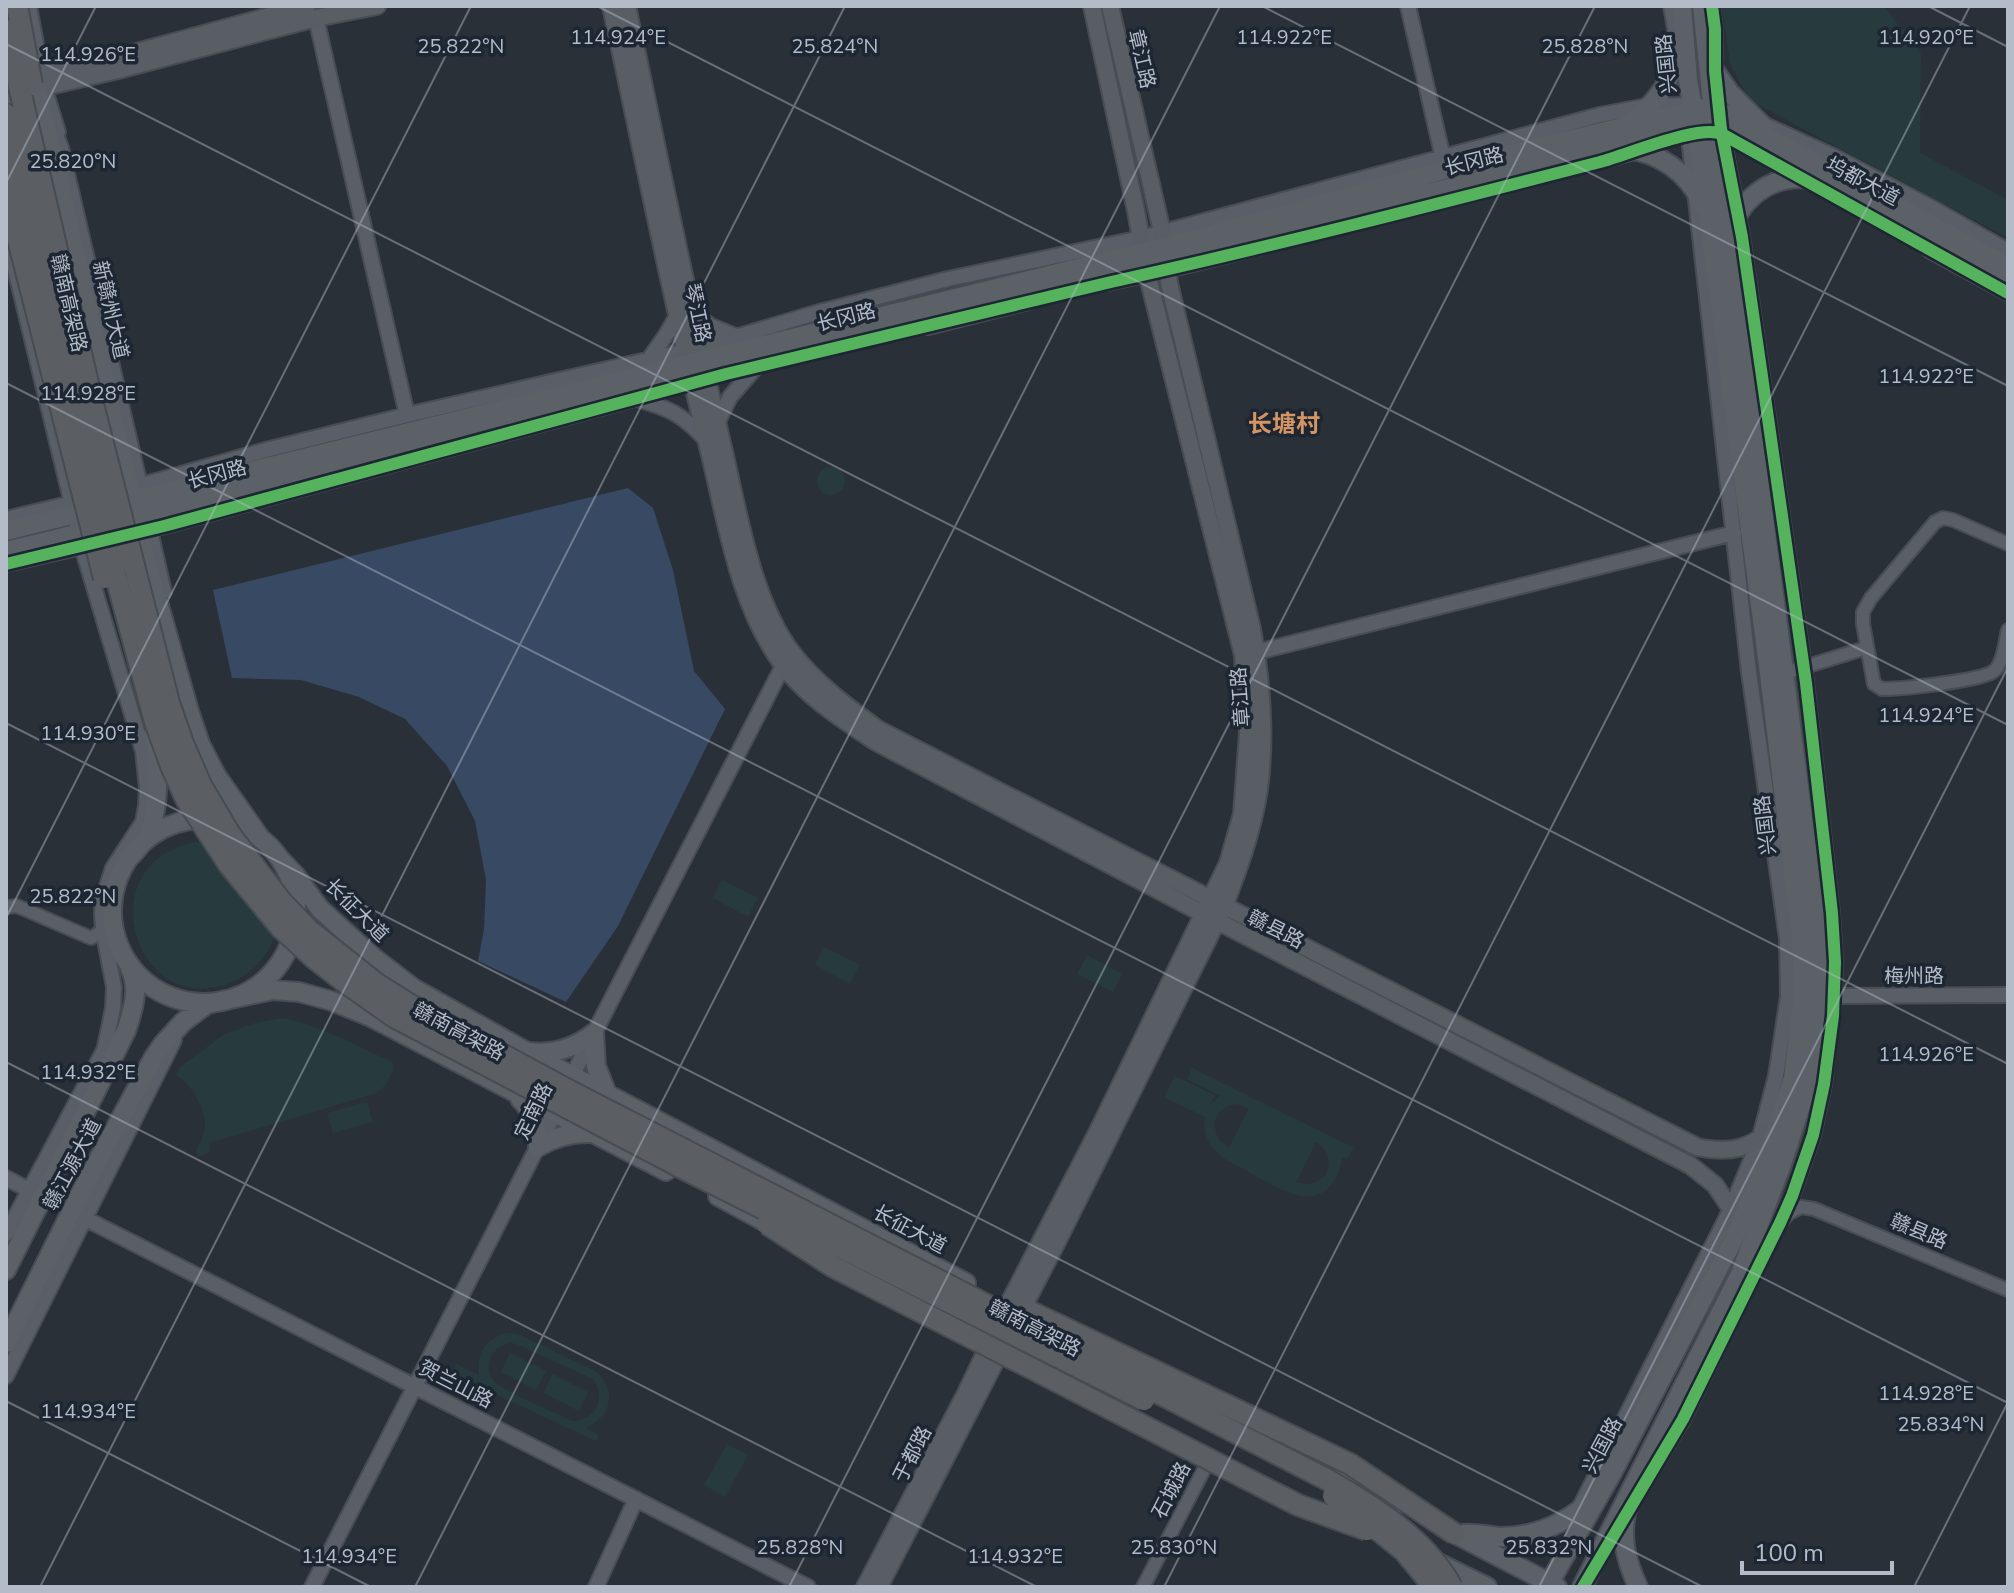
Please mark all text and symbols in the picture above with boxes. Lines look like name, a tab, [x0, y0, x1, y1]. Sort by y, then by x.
text: 114.924°E	[570, 24, 666, 51]
text: 114.922°E	[1236, 24, 1332, 51]
text: 114.920°E	[1878, 24, 1974, 51]
street label: 章江路	[1122, 27, 1161, 91]
text: 25.822°N	[418, 33, 504, 60]
text: 25.824°N	[792, 33, 878, 60]
text: 25.828°N	[1542, 33, 1628, 60]
street label: 兴国路	[1650, 33, 1683, 95]
text: 114.926°E	[40, 41, 136, 68]
street label: 长冈路	[1442, 141, 1506, 182]
text: 25.820°N	[30, 148, 116, 175]
street label: 坞都大道	[1821, 151, 1904, 212]
street label: 赣南高架路	[44, 251, 93, 355]
street label: 新赣州大道	[86, 258, 135, 362]
street label: 琴江路	[678, 281, 717, 345]
street label: 长冈路	[814, 297, 878, 338]
text: 114.922°E	[1878, 363, 1974, 390]
text: 114.928°E	[40, 380, 136, 407]
district label: 长塘村	[1248, 408, 1320, 440]
street label: 长冈路	[185, 454, 250, 495]
street label: 章江路	[1225, 666, 1256, 728]
text: 114.924°E	[1878, 702, 1974, 729]
text: 114.930°E	[40, 720, 136, 747]
street label: 兴国路	[1748, 794, 1783, 856]
street label: 长征大道	[319, 873, 394, 948]
text: 25.822°N	[30, 883, 116, 910]
street label: 赣县路	[1243, 904, 1309, 955]
street label: 梅州路	[1884, 963, 1944, 990]
street label: 赣南高架路	[408, 996, 509, 1067]
text: 114.926°E	[1878, 1041, 1974, 1068]
text: 114.932°E	[40, 1059, 136, 1086]
street label: 定南路	[508, 1078, 559, 1144]
street label: 赣江源大道	[37, 1114, 108, 1215]
street label: 长征大道	[868, 1199, 951, 1260]
street label: 赣县路	[1886, 1207, 1952, 1256]
street label: 赣南高架路	[984, 1294, 1085, 1363]
street label: 贺兰山路	[414, 1354, 498, 1415]
text: 114.928°E	[1878, 1380, 1974, 1407]
text: 114.934°E	[40, 1398, 136, 1425]
text: 25.834°N	[1898, 1411, 1984, 1438]
street label: 兴国路	[1576, 1412, 1628, 1478]
street label: 于都路	[887, 1421, 938, 1487]
street label: 石城路	[1146, 1457, 1197, 1523]
scale bar	[1742, 1525, 1892, 1575]
text: 25.828°N	[757, 1534, 843, 1561]
text: 25.830°N	[1131, 1534, 1217, 1561]
text: 25.832°N	[1506, 1534, 1592, 1561]
text: 100 m	[1754, 1537, 1824, 1569]
text: 114.934°E	[301, 1543, 397, 1570]
text: 114.932°E	[967, 1543, 1063, 1570]

